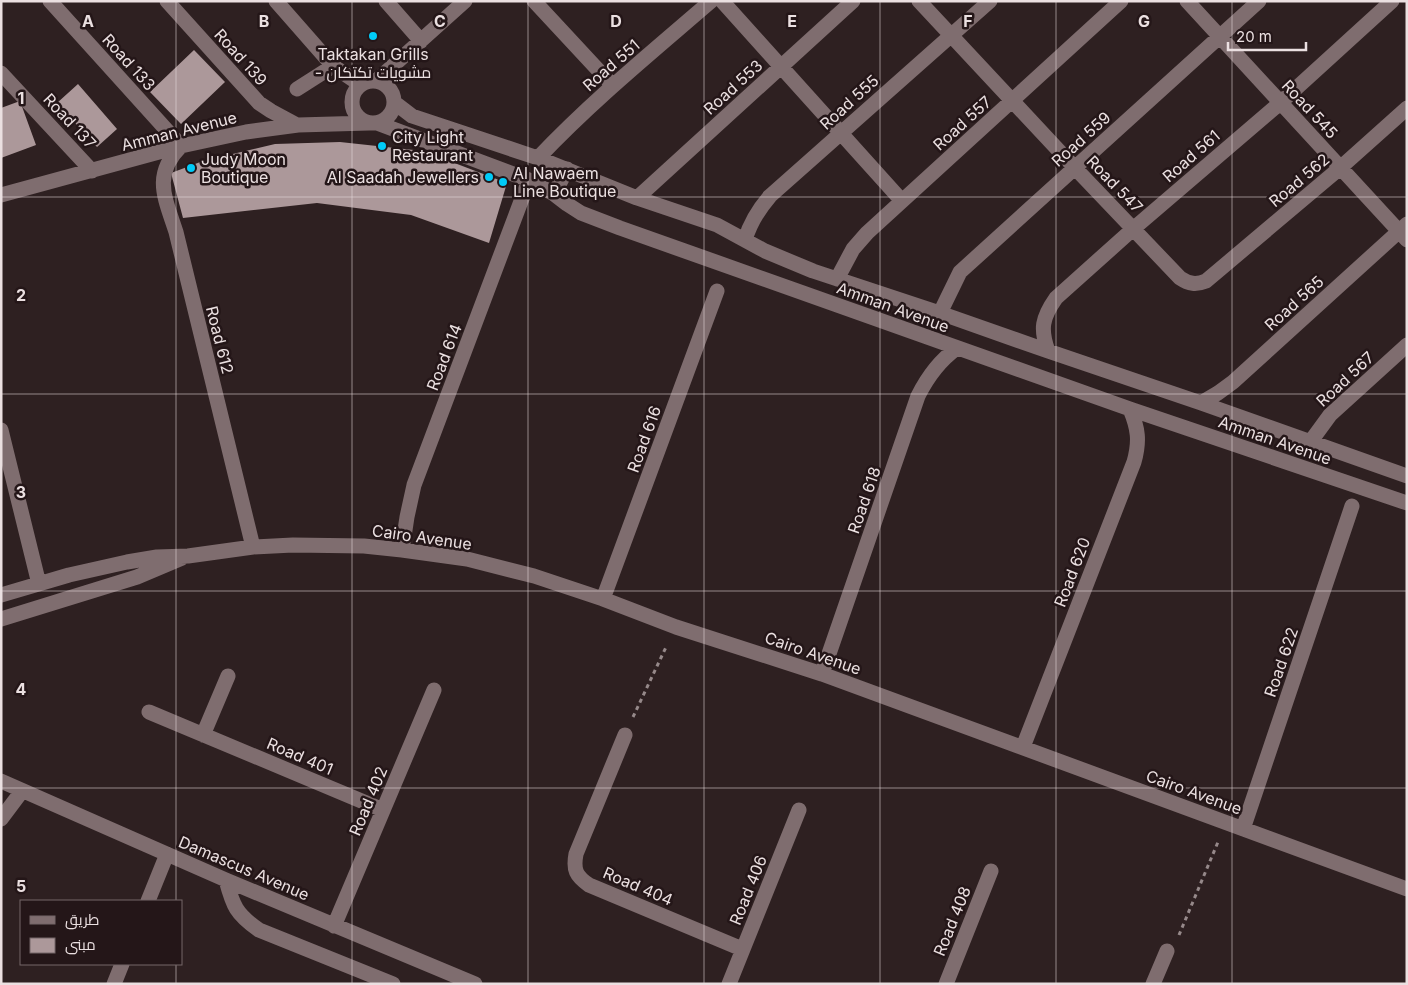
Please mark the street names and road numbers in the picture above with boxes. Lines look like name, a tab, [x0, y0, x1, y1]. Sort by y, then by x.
street label: Road 139	[210, 25, 272, 89]
street label: Road 133	[98, 30, 160, 94]
street label: Road 551	[578, 35, 644, 95]
street label: Road 553	[699, 55, 767, 119]
street label: Road 555	[815, 70, 883, 134]
street label: Road 545	[1278, 76, 1342, 142]
street label: Road 137	[39, 89, 101, 153]
street label: Road 557	[929, 92, 995, 154]
street label: Amman Avenue	[119, 107, 239, 155]
street label: Road 559	[1047, 107, 1115, 171]
street label: Road 561	[1158, 126, 1224, 186]
street label: Road 562	[1265, 149, 1333, 211]
street label: Road 547	[1083, 151, 1147, 217]
street label: Road 565	[1260, 271, 1328, 335]
street label: Amman Avenue	[834, 277, 952, 337]
street label: Road 612	[202, 304, 238, 376]
street label: Road 614	[422, 321, 466, 393]
street label: Road 567	[1312, 347, 1378, 411]
street label: Road 616	[623, 403, 665, 475]
street label: Amman Avenue	[1216, 411, 1334, 469]
street label: Road 618	[843, 464, 885, 536]
street label: Cairo Avenue	[371, 520, 473, 554]
street label: Road 620	[1050, 534, 1094, 610]
street label: Road 622	[1260, 624, 1302, 700]
street label: Cairo Avenue	[762, 627, 864, 679]
street label: Road 401	[264, 733, 336, 779]
street label: Road 402	[344, 763, 392, 839]
street label: Cairo Avenue	[1143, 765, 1245, 819]
street label: Damascus Avenue	[176, 831, 312, 905]
street label: Road 406	[725, 852, 771, 928]
street label: Road 404	[600, 862, 676, 910]
street label: Road 408	[929, 883, 975, 959]

